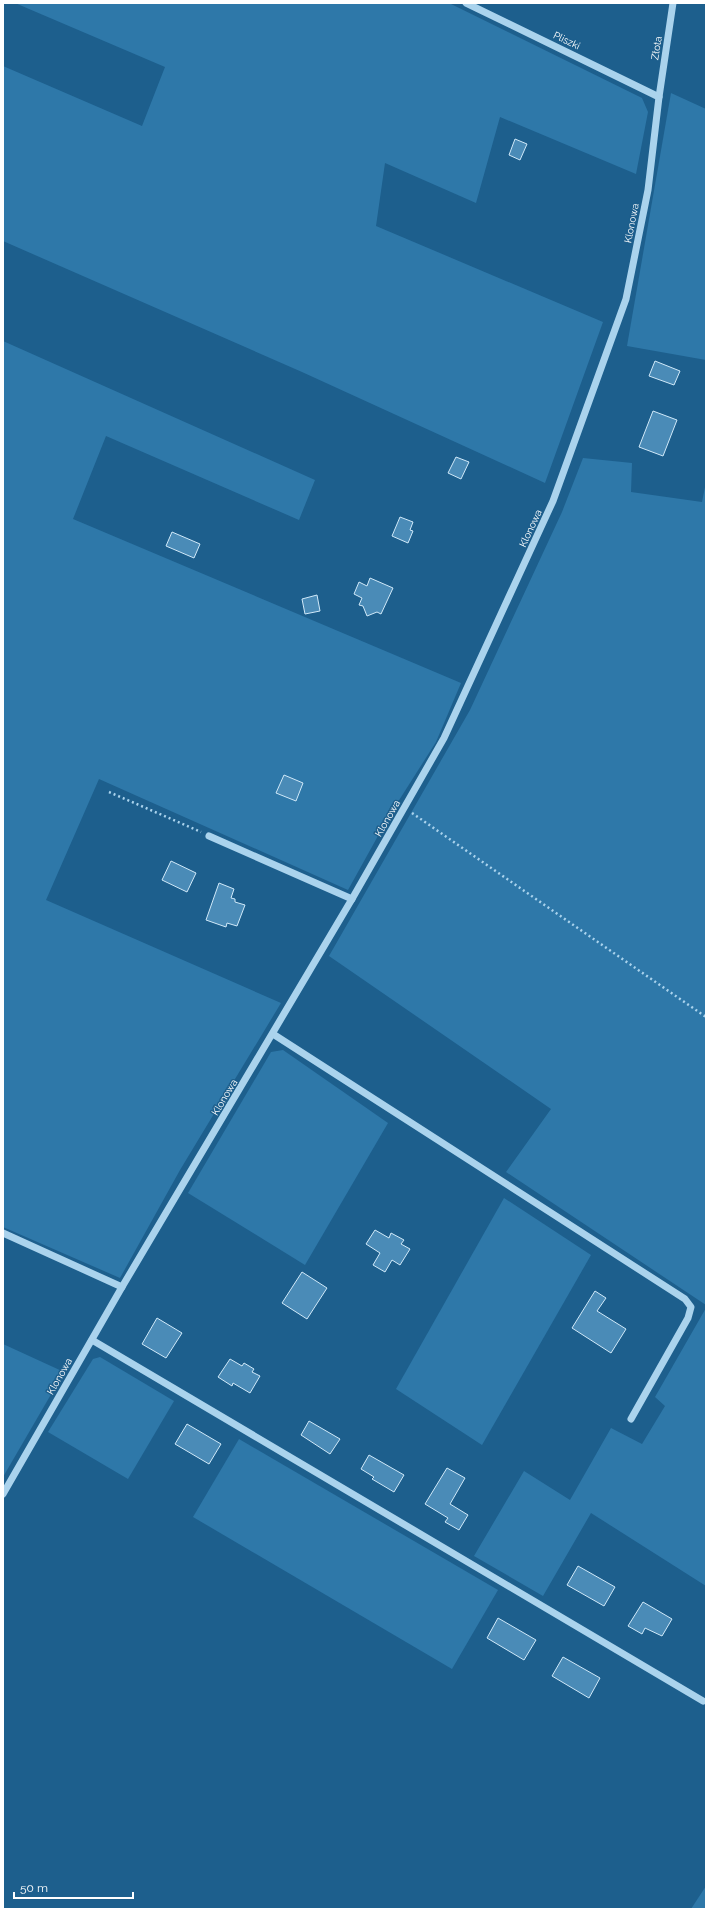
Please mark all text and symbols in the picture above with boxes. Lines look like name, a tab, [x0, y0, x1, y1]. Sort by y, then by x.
street label: Pliszki	[552, 29, 582, 52]
street label: Złota	[649, 35, 664, 61]
street label: Klonowa	[622, 202, 641, 244]
street label: Klonowa	[517, 508, 544, 549]
street label: Klonowa	[373, 798, 402, 838]
street label: Klonowa	[209, 1077, 239, 1117]
street label: Klonowa	[45, 1356, 74, 1396]
scale bar	[14, 1874, 133, 1900]
text: 50 m	[20, 1881, 48, 1895]

